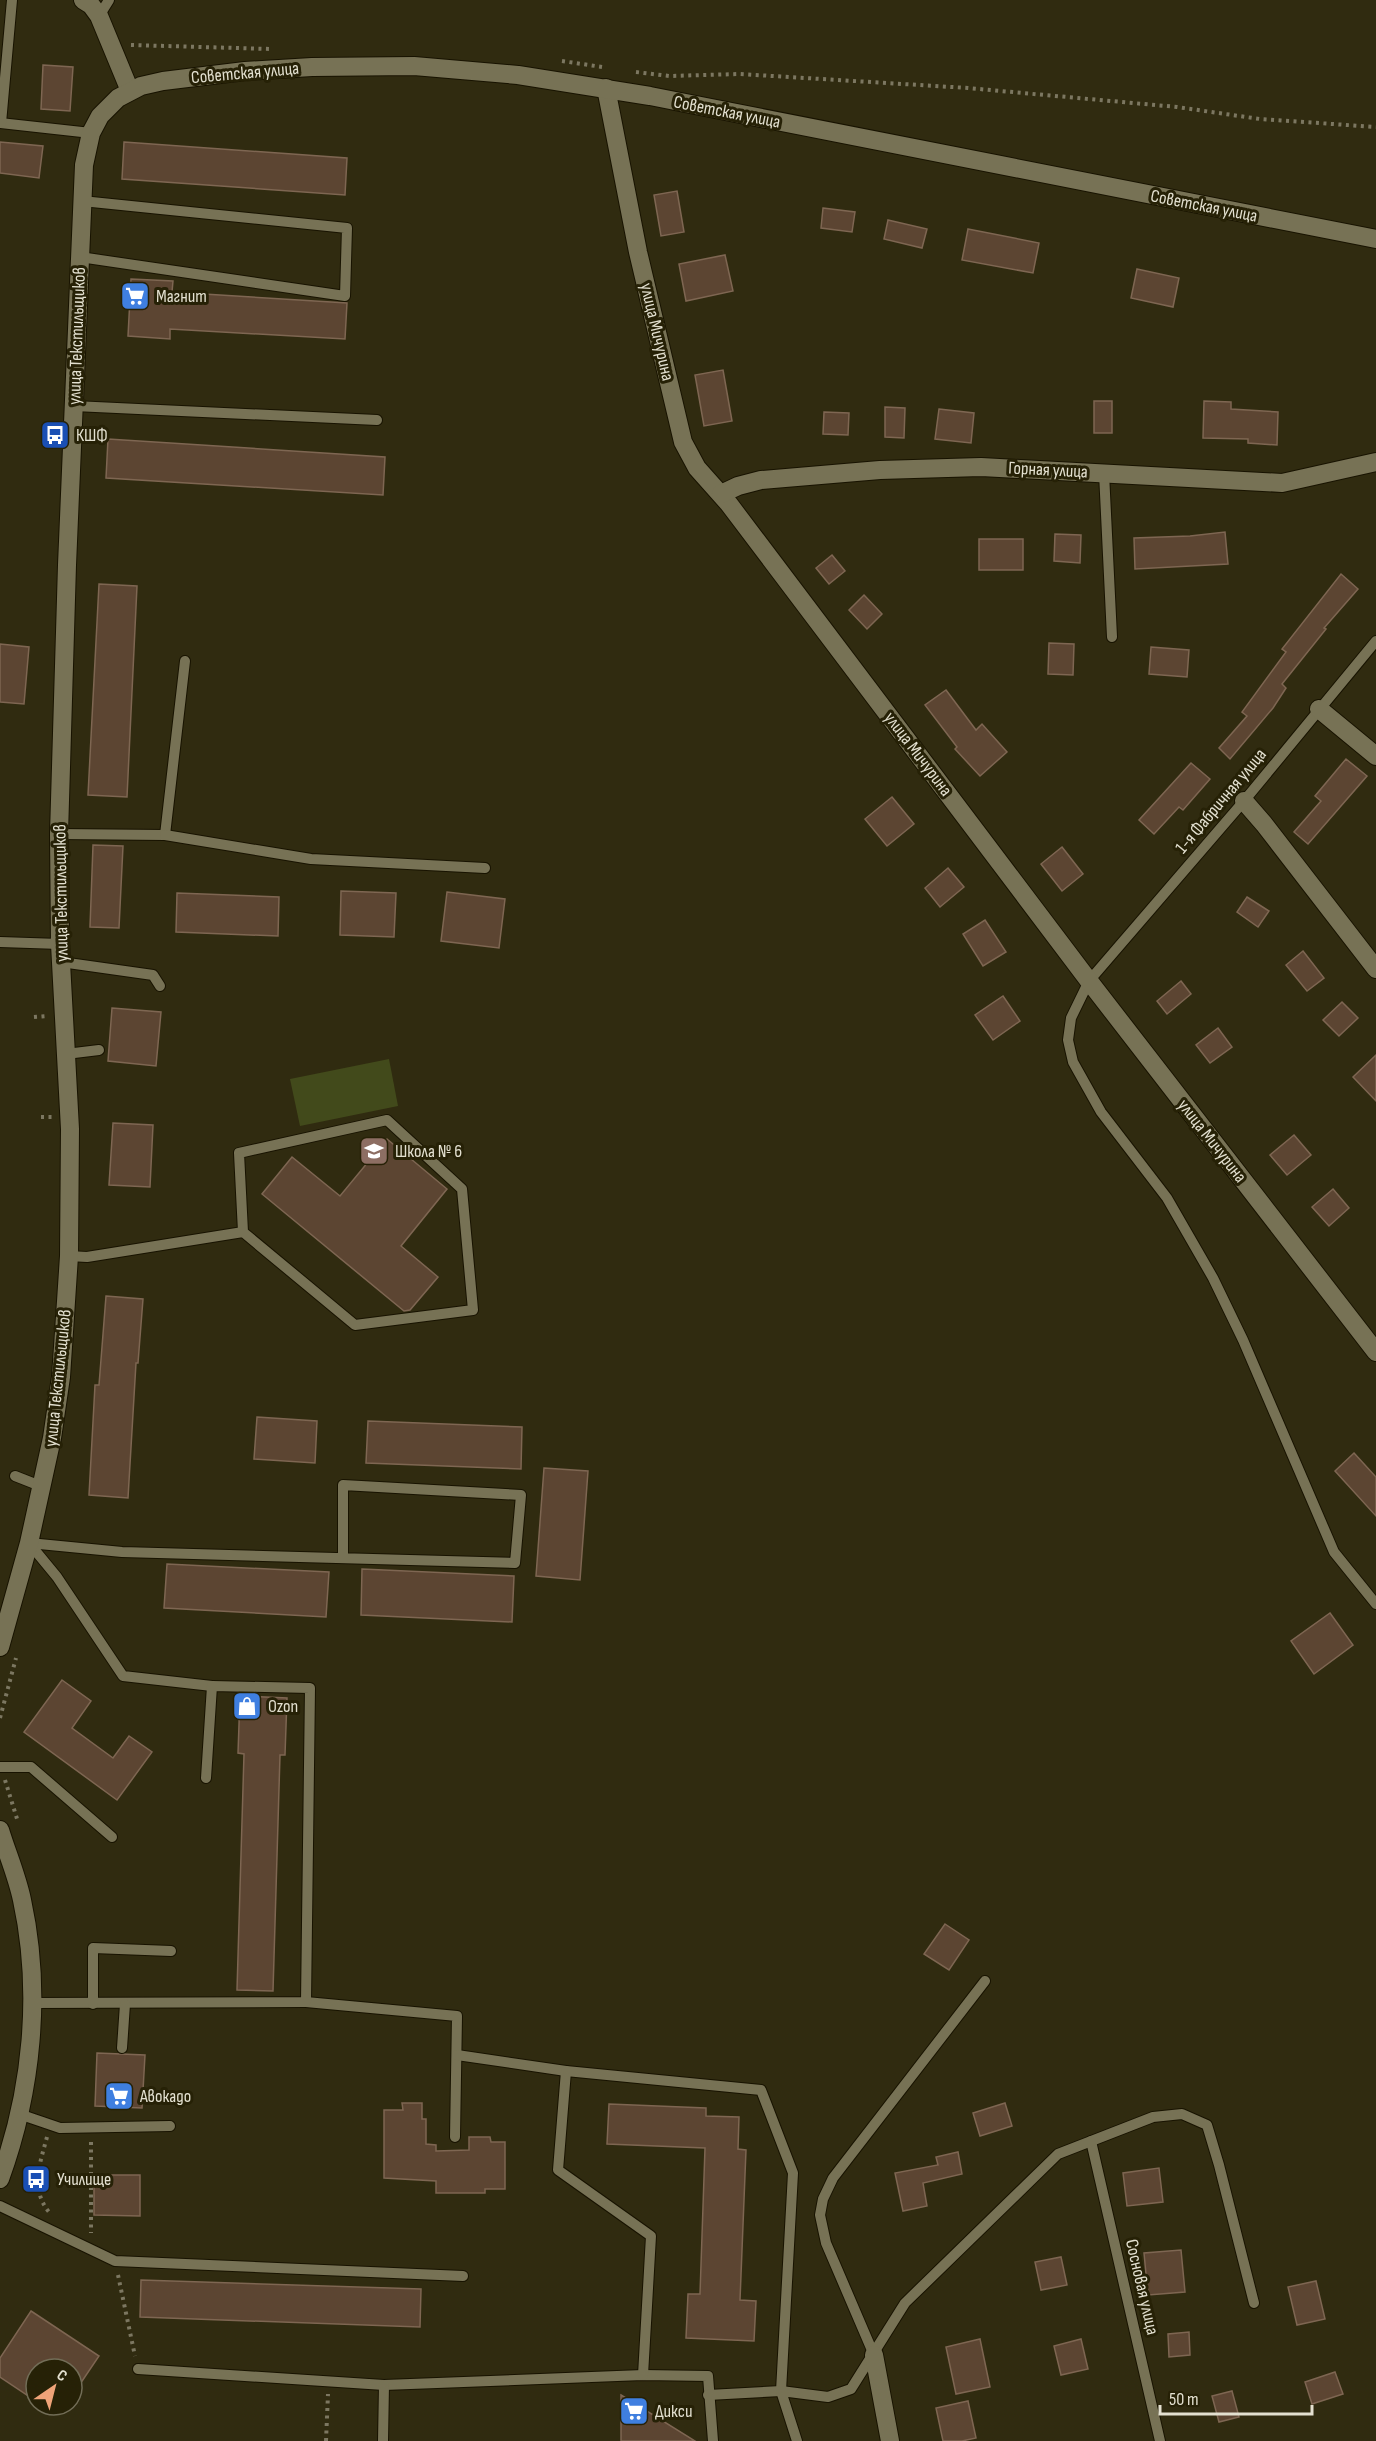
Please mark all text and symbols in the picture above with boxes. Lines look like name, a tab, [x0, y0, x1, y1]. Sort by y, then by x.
street label: Советская улица	[190, 58, 300, 88]
street label: Советская улица	[672, 91, 782, 133]
street label: Советская улица	[1149, 185, 1259, 227]
street label: улица Текстильщиков	[64, 267, 90, 405]
supermarket icon: Магнит	[119, 280, 151, 312]
street label: улица Мичурина	[636, 281, 678, 383]
place label: Магнит	[156, 286, 207, 307]
bus stop icon: КШФ	[39, 419, 71, 451]
place label: КШФ	[76, 425, 108, 446]
street label: Горная улица	[1008, 457, 1088, 483]
street label: улица Мичурина	[880, 708, 956, 800]
street label: 1-я Фабричная улица	[1171, 744, 1271, 858]
street label: улица Текстильщиков	[49, 824, 73, 962]
street label: улица Мичурина	[1173, 1095, 1251, 1187]
school or university icon: Школа № 6	[358, 1135, 390, 1167]
place label: Школа № 6	[395, 1141, 462, 1162]
street label: улица Текстильщиков	[40, 1308, 76, 1448]
shop icon: Ozon	[231, 1690, 263, 1722]
place label: Ozon	[268, 1696, 298, 1717]
supermarket icon: Авокадо	[103, 2080, 135, 2112]
place label: Авокадо	[139, 2086, 191, 2107]
bus stop icon: Училище	[20, 2163, 52, 2195]
place label: Училище	[57, 2169, 111, 2190]
street label: Сосновая улица	[1121, 2237, 1163, 2337]
north arrow	[24, 2357, 84, 2417]
text: С	[53, 2366, 71, 2386]
scale bar	[1160, 2378, 1312, 2416]
text: 50 m	[1169, 2389, 1199, 2410]
supermarket icon: Дикси	[618, 2395, 650, 2427]
place label: Дикси	[655, 2401, 692, 2422]

